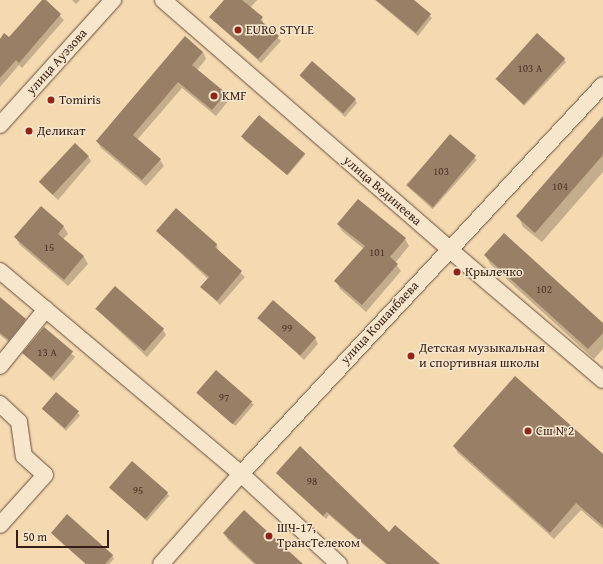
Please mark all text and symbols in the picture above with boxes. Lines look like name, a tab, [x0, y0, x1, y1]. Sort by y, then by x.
place label: EURO STYLE	[246, 22, 314, 38]
marker: EURO STYLE	[233, 25, 243, 35]
street label: улица Ауэзова	[23, 26, 91, 98]
house number: 103 А	[518, 61, 542, 75]
place label: KMF	[222, 88, 247, 104]
marker: KMF	[209, 91, 219, 101]
place label: Tomiris	[59, 92, 101, 108]
marker: Tomiris	[46, 95, 56, 105]
place label: Деликат	[37, 123, 86, 139]
marker: Деликат	[24, 126, 34, 136]
street label: улица Вединеева	[340, 153, 424, 229]
house number: 103	[433, 164, 449, 178]
house number: 104	[552, 179, 568, 193]
house number: 15	[44, 240, 54, 254]
house number: 101	[369, 245, 385, 259]
place label: Крылечко	[465, 264, 523, 280]
marker: Крылечко	[452, 267, 462, 277]
street label: улица Кошанбаева	[338, 278, 422, 368]
house number: 102	[536, 282, 552, 296]
house number: 99	[282, 321, 292, 335]
place label: Детская музыкальная и спортивная школы	[419, 341, 545, 372]
house number: 13 А	[37, 345, 57, 359]
marker: Детская музыкальная и спортивная школы	[406, 351, 416, 361]
house number: 97	[219, 390, 229, 404]
place label: Сш №2	[536, 423, 574, 439]
marker: Сш №2	[523, 426, 533, 436]
house number: 98	[307, 474, 317, 488]
house number: 95	[133, 483, 143, 497]
place label: ШЧ-17, ТрансТелеком	[277, 521, 360, 552]
scale bar	[18, 522, 111, 548]
text: 50 m	[23, 528, 47, 545]
marker: ШЧ-17, ТрансТелеком	[264, 531, 274, 541]

